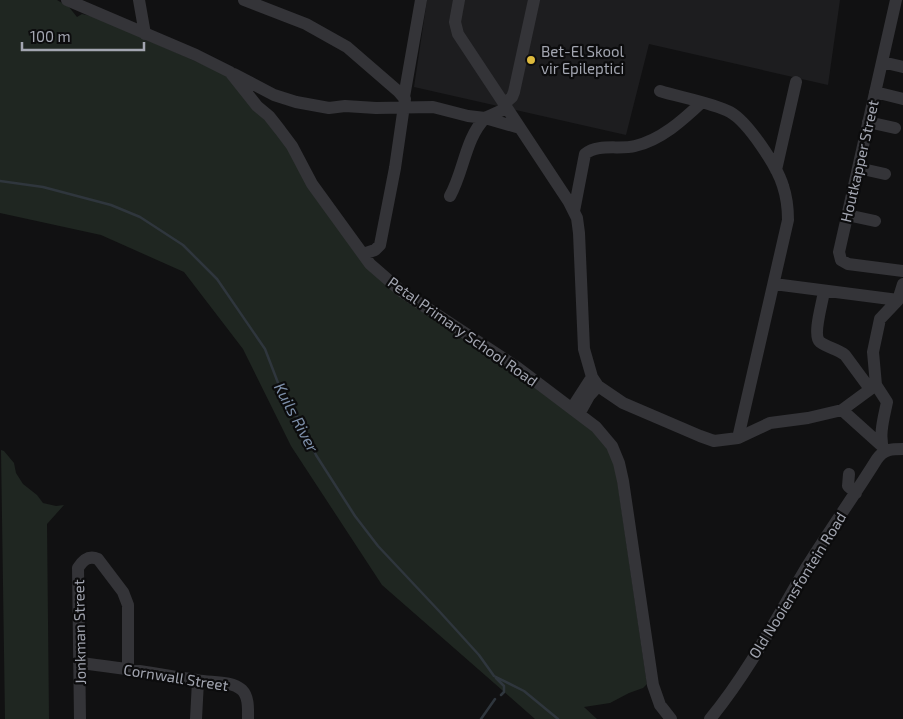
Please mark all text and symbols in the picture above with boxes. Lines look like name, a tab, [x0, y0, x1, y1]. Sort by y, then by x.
scale bar	[22, 20, 145, 52]
text: 100 m	[30, 27, 71, 45]
place label: Bet-El Skool vir Epileptici	[541, 42, 624, 77]
marker: Bet-El Skool vir Epileptici	[525, 54, 537, 66]
street label: Houtkapper Street	[836, 98, 882, 224]
street label: Petal Primary School Road	[385, 272, 541, 390]
water label: Kuils River	[271, 379, 324, 456]
street label: Old Nooiensfontein Road	[745, 509, 849, 661]
street label: Jonkman Street	[69, 579, 89, 685]
street label: Cornwall Street	[122, 660, 230, 694]

